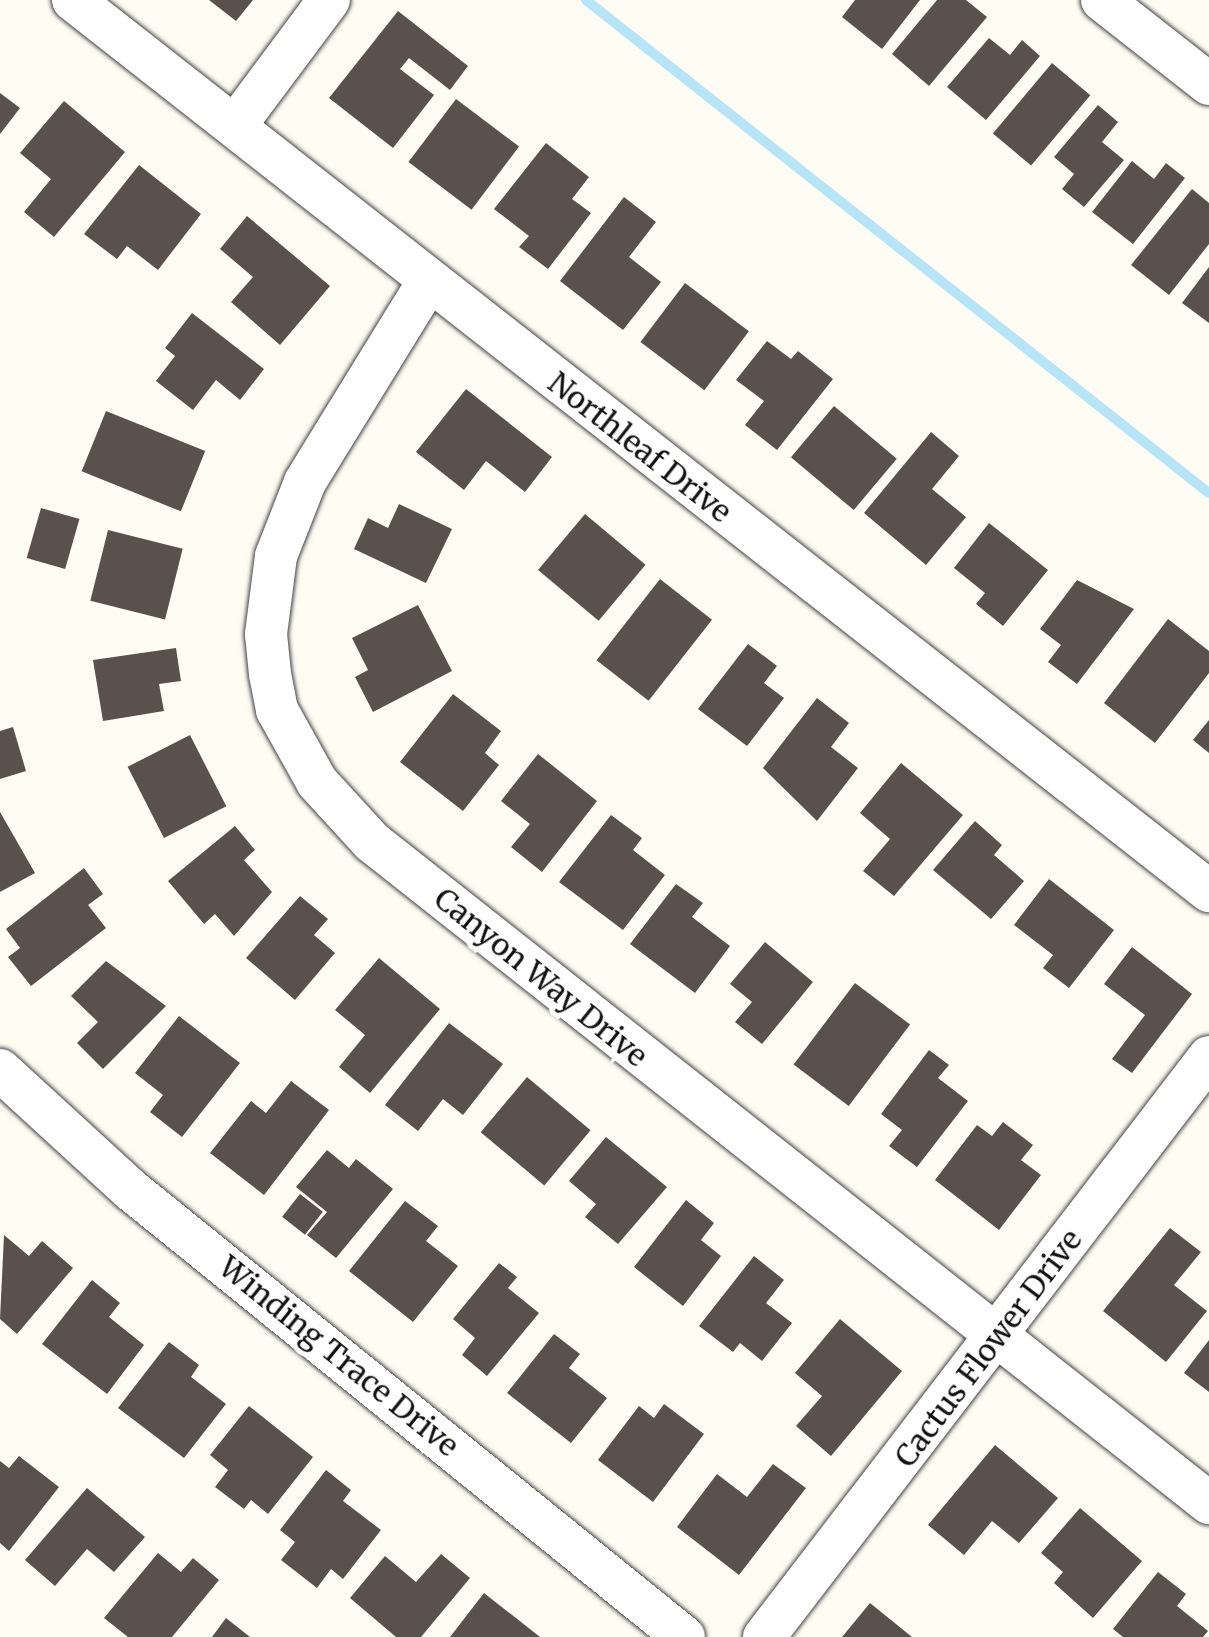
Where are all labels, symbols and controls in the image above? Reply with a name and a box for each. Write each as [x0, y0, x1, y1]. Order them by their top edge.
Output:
street label: Northleaf Drive [541, 364, 739, 530]
street label: Canyon Way Drive [427, 880, 655, 1074]
street label: Cactus Flower Drive [887, 1222, 1089, 1474]
street label: Winding Trace Drive [212, 1248, 466, 1464]

